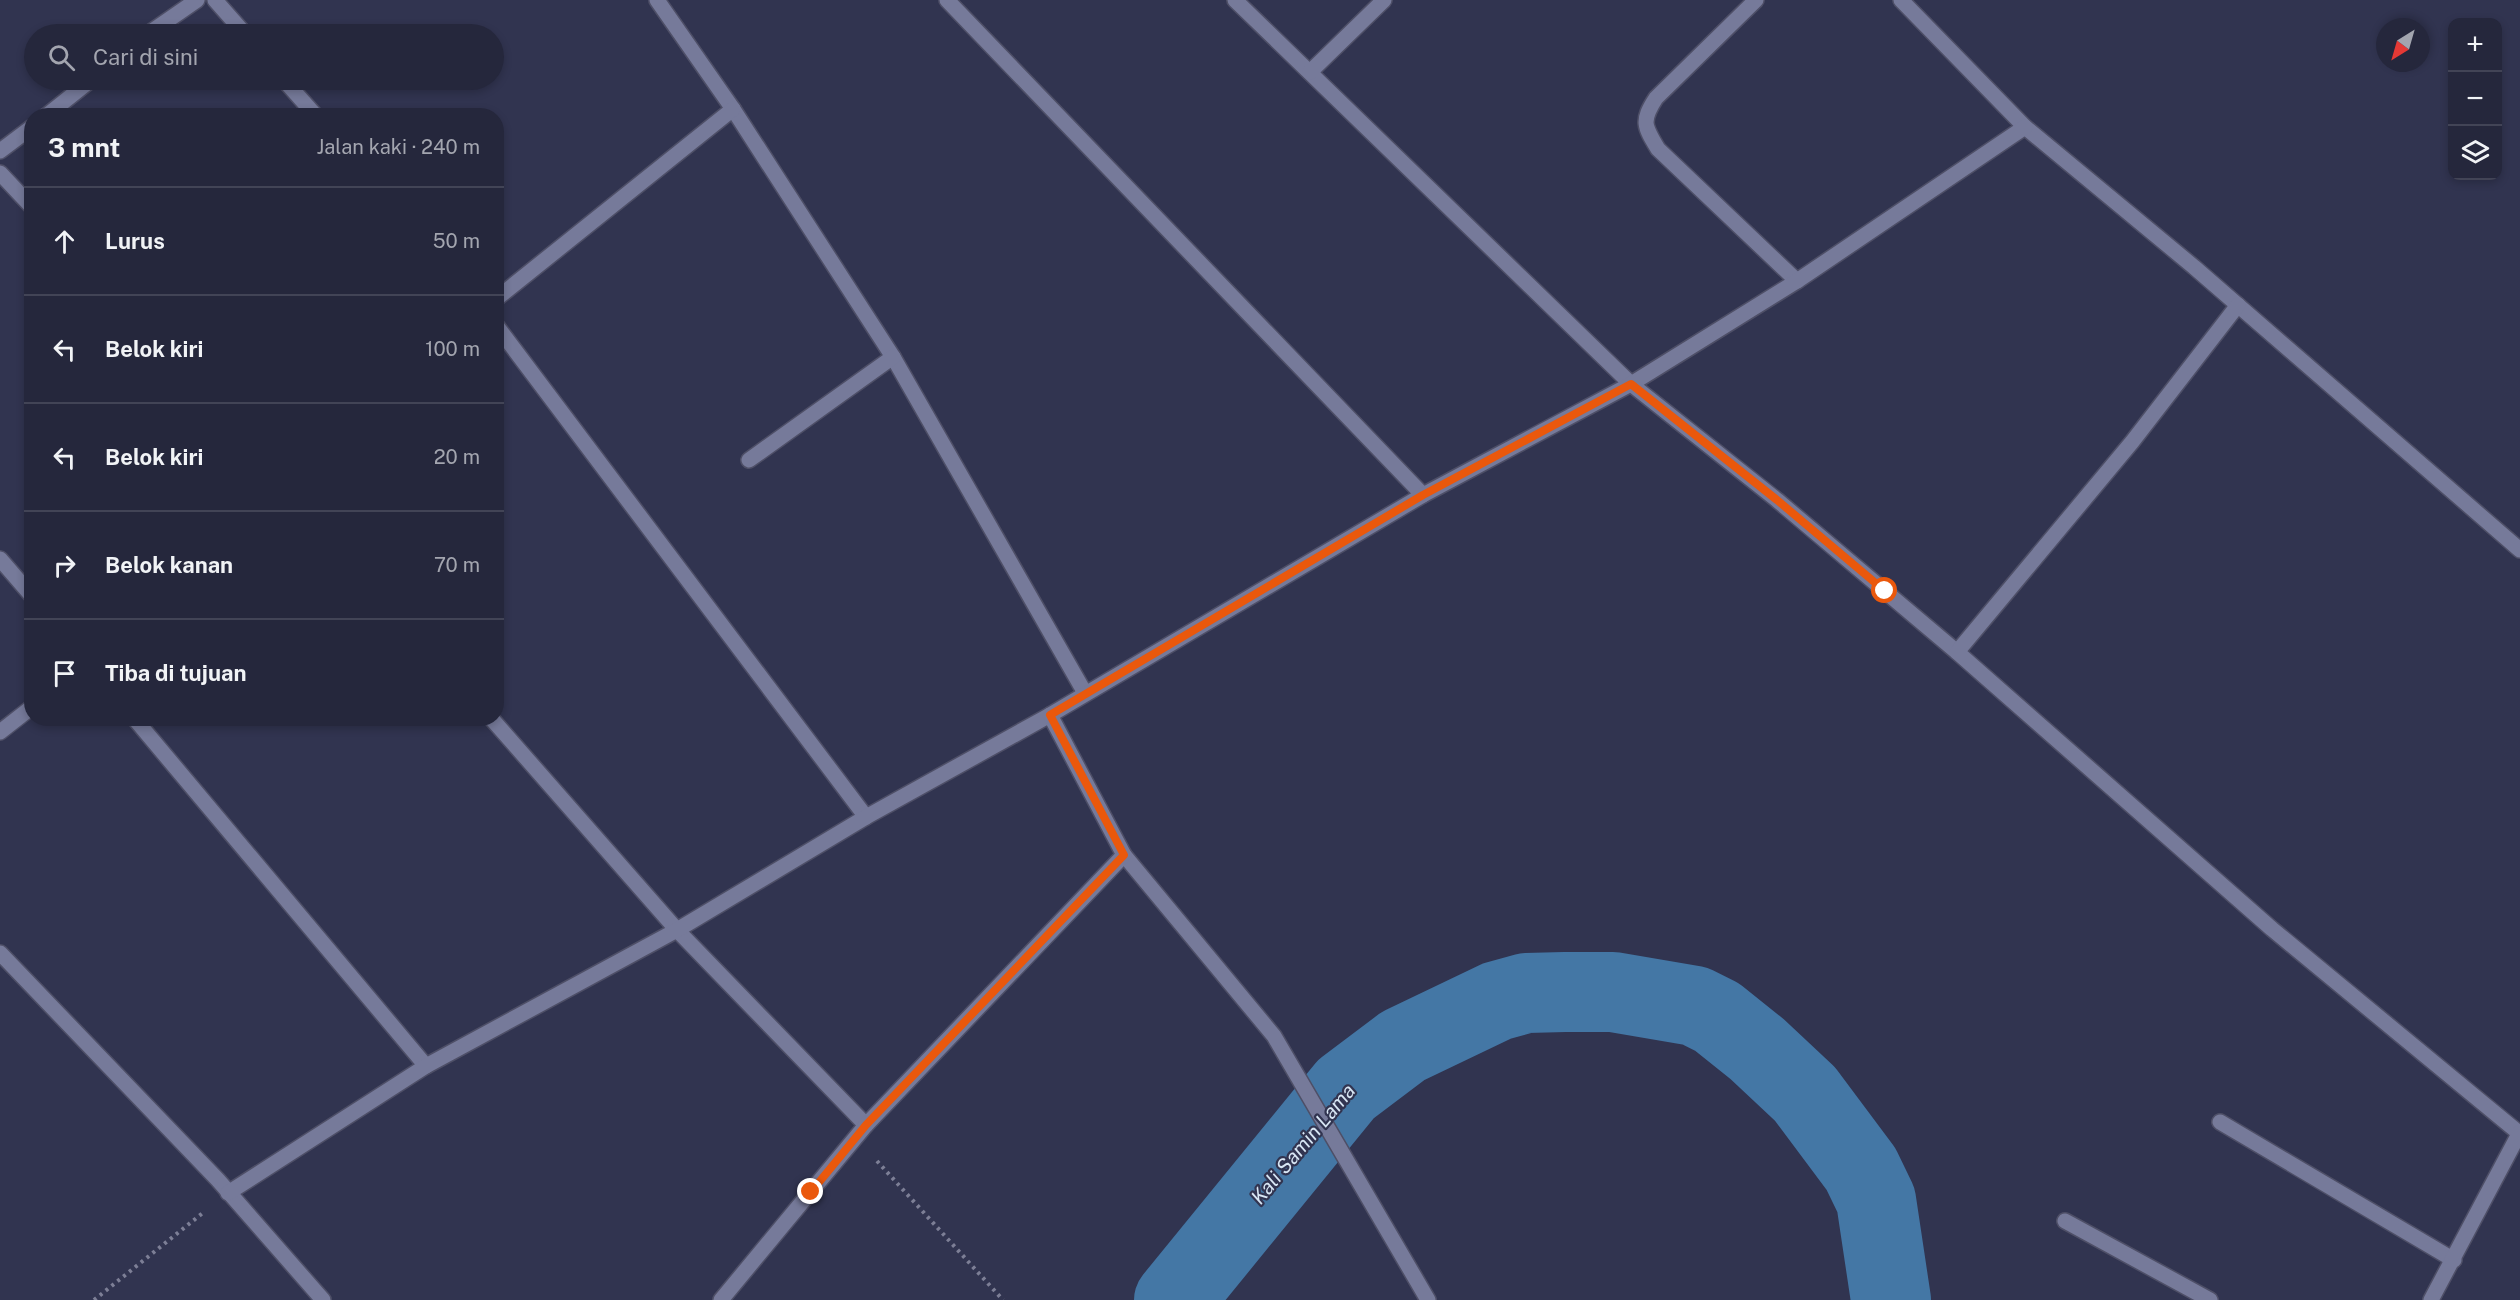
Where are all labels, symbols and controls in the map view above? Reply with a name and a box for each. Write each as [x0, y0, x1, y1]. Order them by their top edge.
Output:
north arrow [2376, 18, 2430, 72]
map controls [2448, 18, 2502, 180]
button: + [2448, 18, 2502, 72]
search box [24, 24, 504, 90]
icon: search [45, 41, 78, 74]
text: Cari di sini [93, 44, 198, 70]
button: − [2448, 72, 2502, 126]
button: layers [2448, 126, 2502, 180]
text: 3 mnt [48, 132, 120, 163]
text: Jalan kaki · 240 m [316, 135, 480, 159]
icon: ahead [48, 225, 81, 258]
text: Lurus [105, 228, 165, 254]
text: 50 m [433, 229, 480, 253]
icon: left [48, 333, 81, 366]
text: Belok kiri [105, 336, 203, 362]
text: 100 m [425, 337, 480, 361]
icon: left [48, 441, 81, 474]
text: Belok kiri [105, 444, 203, 470]
text: 20 m [434, 445, 480, 469]
icon: right [48, 549, 81, 582]
text: Belok kanan [105, 552, 233, 578]
text: 70 m [434, 553, 480, 577]
route start [1871, 577, 1897, 603]
icon: arrive [48, 657, 81, 690]
text: Tiba di tujuan [105, 660, 246, 686]
water label: Kali Samin Lama [1246, 1079, 1360, 1209]
route end [797, 1178, 823, 1204]

